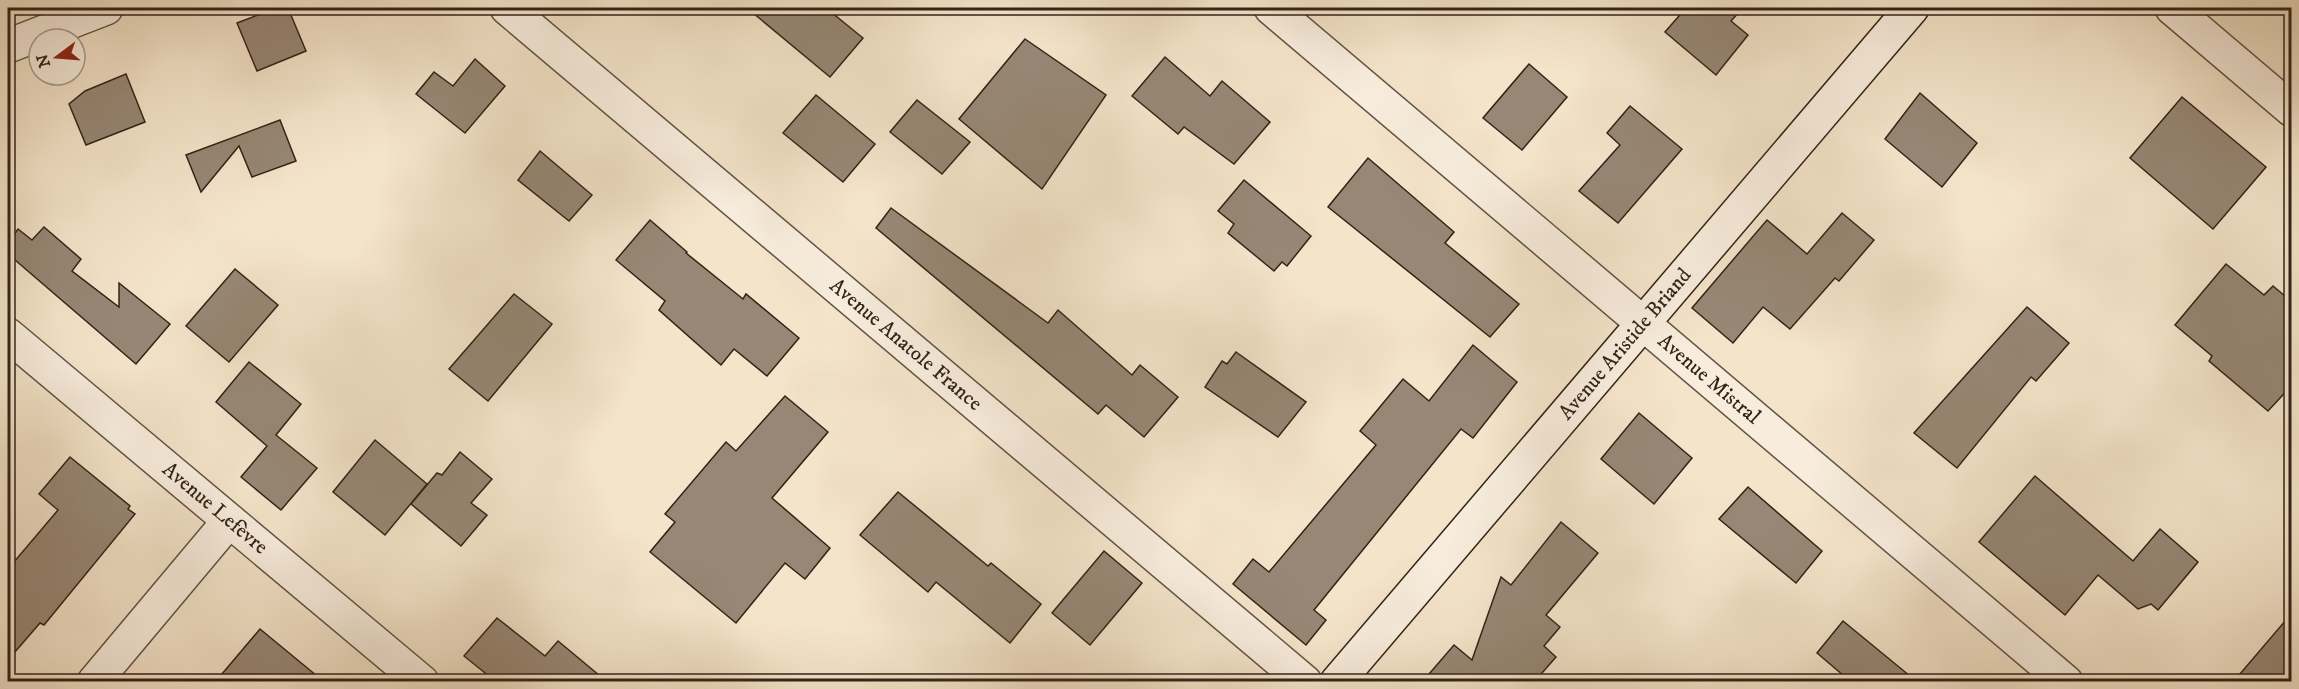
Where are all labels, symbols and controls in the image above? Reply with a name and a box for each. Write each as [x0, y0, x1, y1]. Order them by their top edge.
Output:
north arrow [27, 27, 87, 87]
text: N [32, 52, 55, 70]
street label: Avenue Aristide Briand [1553, 263, 1697, 425]
street label: Avenue Anatole France [824, 273, 988, 417]
street label: Avenue Mistral [1652, 328, 1766, 430]
street label: Avenue Lefèvre [157, 457, 273, 560]

